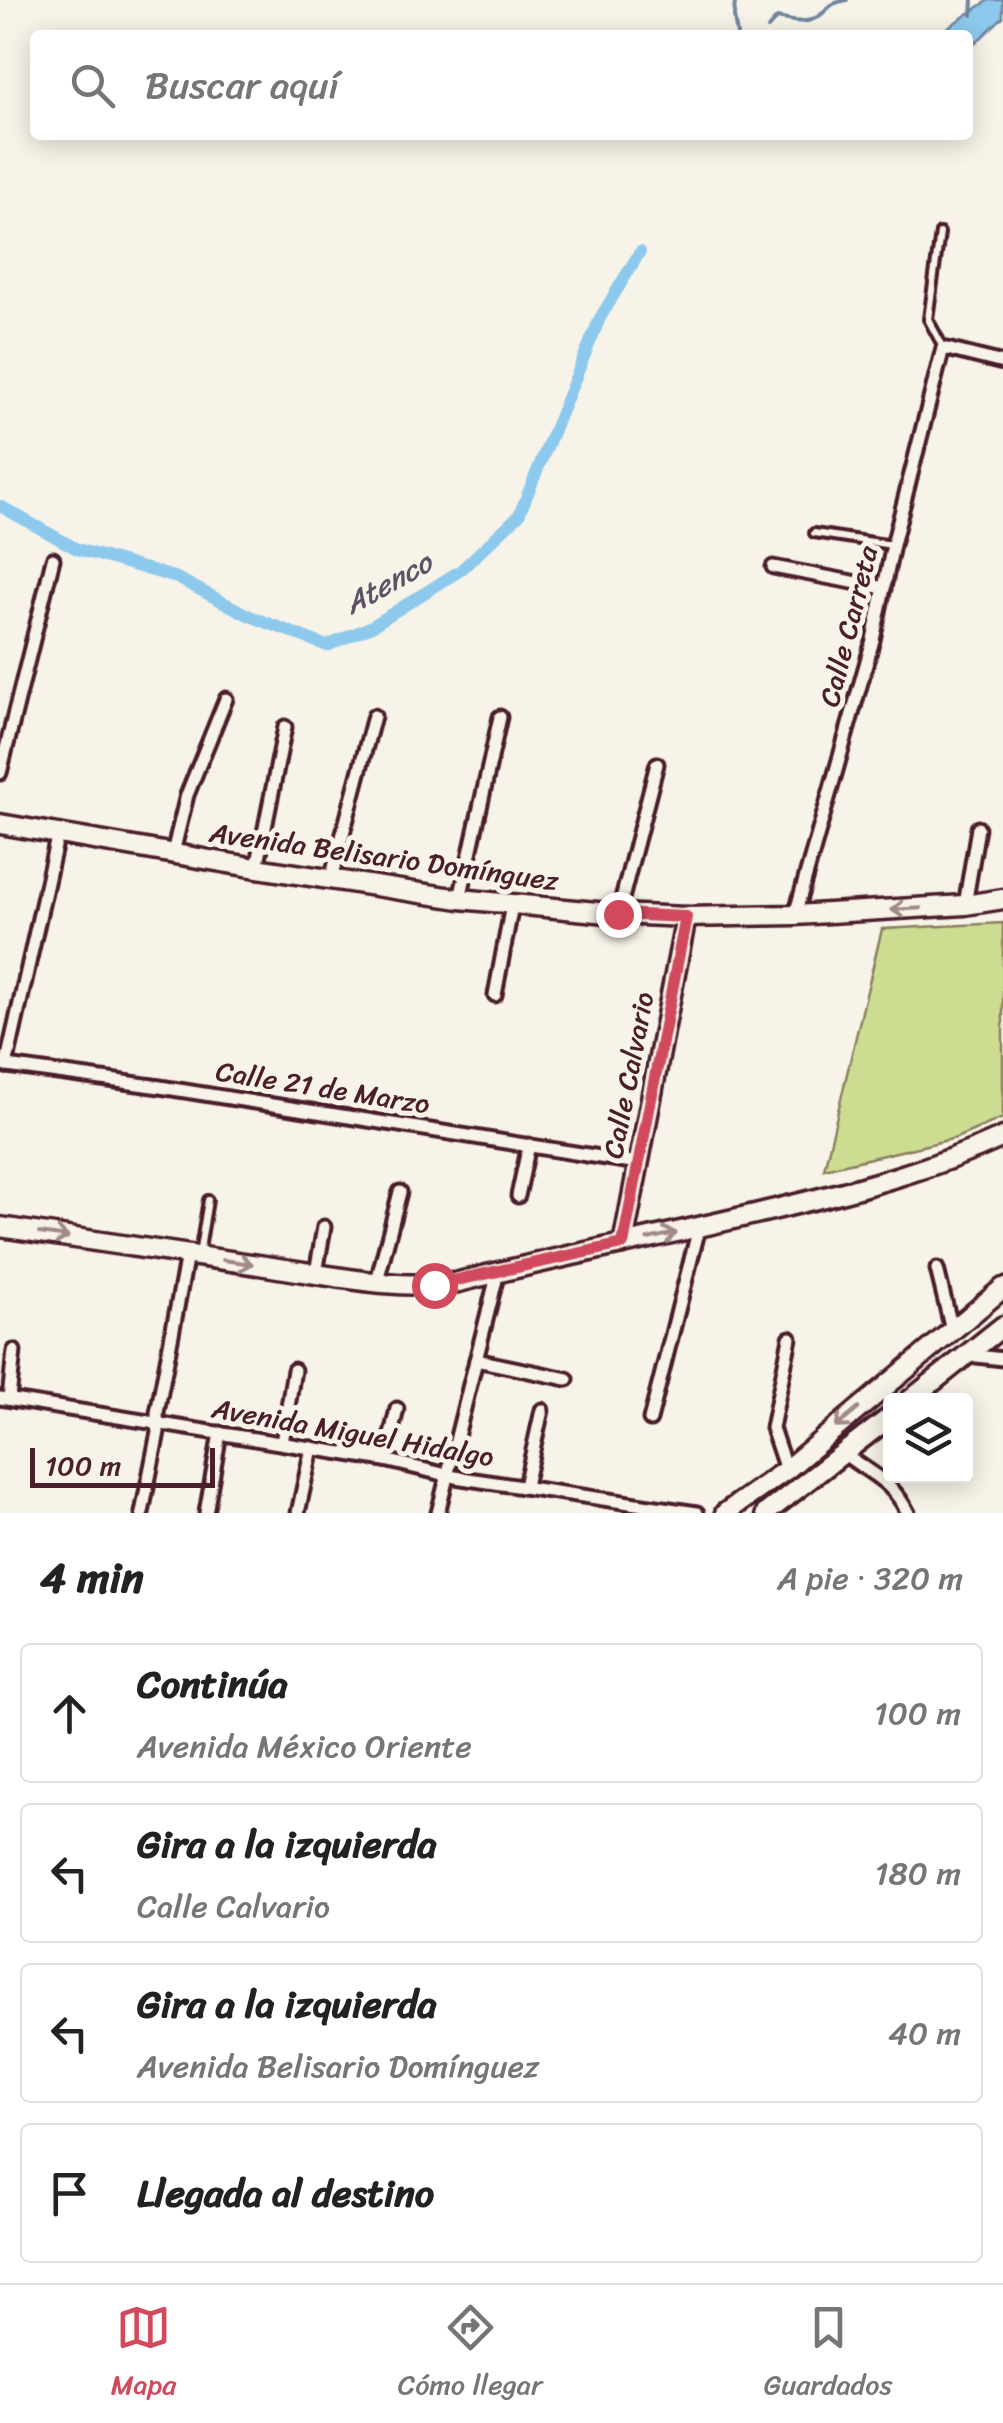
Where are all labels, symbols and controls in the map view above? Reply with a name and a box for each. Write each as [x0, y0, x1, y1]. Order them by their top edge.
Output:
search box [30, 30, 973, 140]
text: Buscar aquí [145, 52, 339, 119]
icon: search [65, 58, 120, 113]
water label: Atenco [333, 536, 444, 630]
street label: Calle Carreta [805, 540, 892, 712]
street label: Avenida Belisario Domínguez [205, 808, 562, 905]
route end [596, 892, 642, 938]
one-way arrow [890, 900, 923, 919]
street label: Calle Calvario [588, 987, 669, 1163]
street label: Calle 21 de Marzo [212, 1046, 433, 1129]
one-way arrow [645, 1225, 677, 1244]
one-way arrow [37, 1227, 69, 1245]
one-way arrow [222, 1254, 254, 1272]
route start [412, 1263, 458, 1309]
street label: Avenida Miguel Hidalgo [207, 1383, 498, 1481]
map controls [883, 1393, 973, 1483]
button: layers [883, 1393, 973, 1483]
one-way arrow [835, 1407, 861, 1429]
text: 100 m [45, 1441, 121, 1490]
scale bar [30, 1443, 215, 1488]
text: 4 min [40, 1541, 144, 1615]
text: A pie · 320 m [777, 1550, 963, 1607]
text: Continúa [137, 1651, 288, 1718]
text: 100 m [874, 1685, 961, 1742]
icon: ahead [42, 1686, 97, 1741]
text: Avenida México Oriente [137, 1718, 472, 1775]
text: Gira a la izquierda [137, 1811, 437, 1878]
text: 180 m [875, 1845, 961, 1902]
icon: left [42, 1846, 97, 1901]
text: Calle Calvario [137, 1878, 330, 1935]
text: Gira a la izquierda [137, 1971, 437, 2038]
text: 40 m [888, 2005, 961, 2062]
icon: left [42, 2006, 97, 2061]
text: Avenida Belisario Domínguez [137, 2038, 539, 2095]
text: Llegada al destino [137, 2160, 434, 2227]
icon: arrive [42, 2166, 97, 2221]
tab: Mapa [111, 2300, 176, 2409]
tab: Cómo llegar [398, 2300, 542, 2409]
tab: Guardados [764, 2300, 892, 2409]

